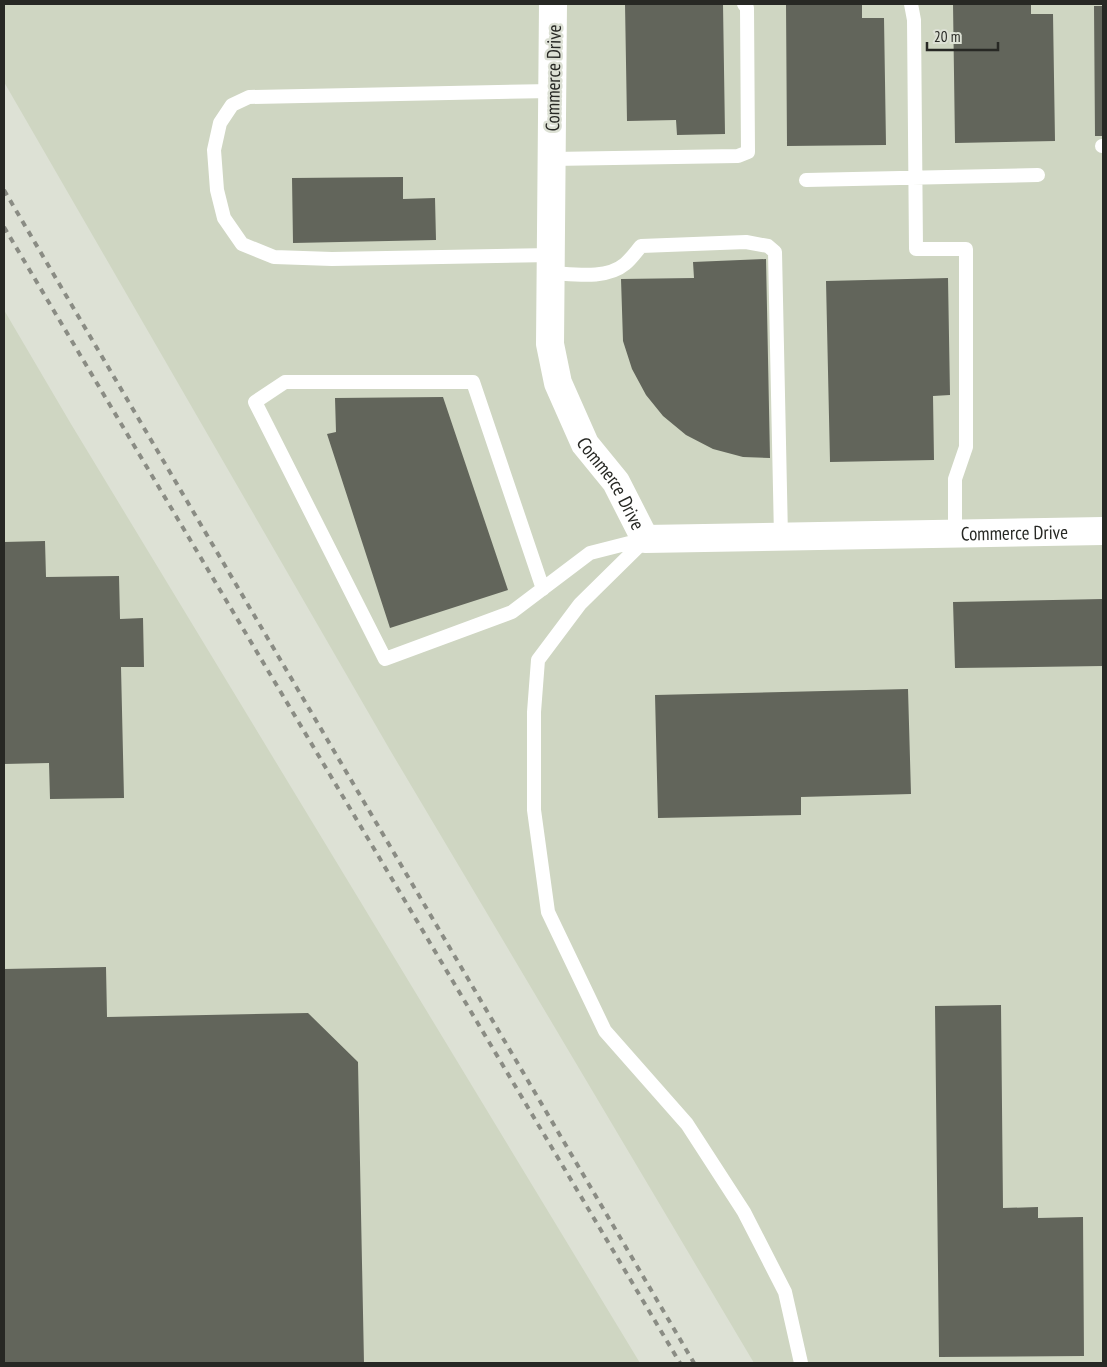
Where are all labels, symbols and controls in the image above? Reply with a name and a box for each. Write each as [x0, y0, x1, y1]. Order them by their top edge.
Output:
scale bar [927, 20, 998, 52]
street label: Commerce Drive [540, 24, 566, 132]
text: 20 m [934, 27, 960, 46]
street label: Commerce Drive [572, 434, 650, 534]
street label: Commerce Drive [961, 520, 1068, 545]

